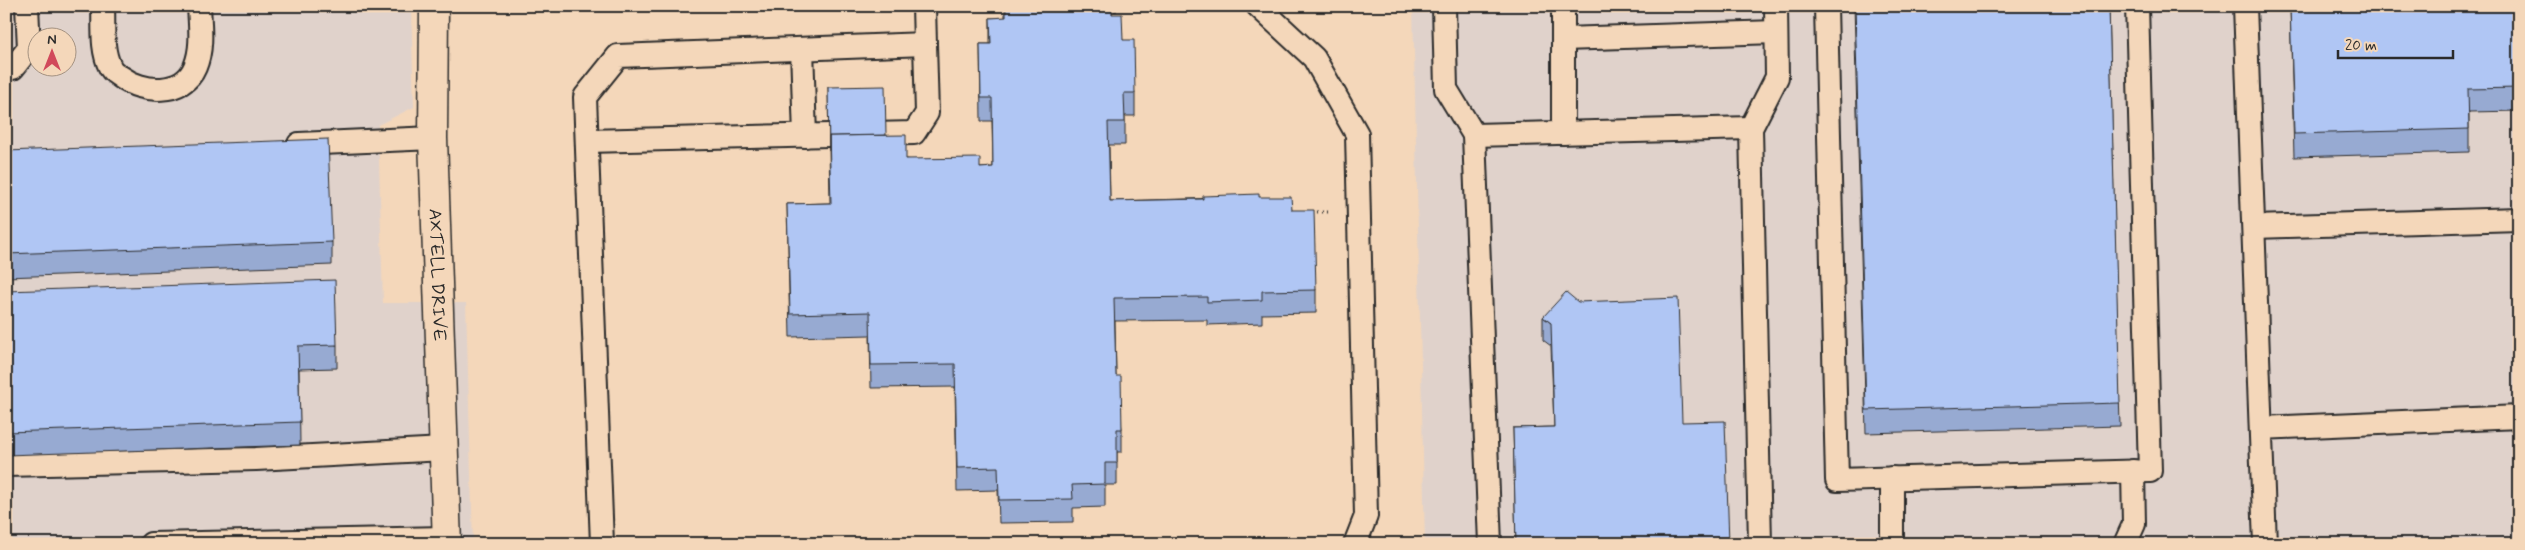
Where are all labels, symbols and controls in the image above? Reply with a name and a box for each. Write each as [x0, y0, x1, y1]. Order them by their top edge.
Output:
north arrow [28, 28, 78, 78]
scale bar [2338, 28, 2452, 60]
text: N [47, 31, 57, 49]
text: 20 m [2345, 36, 2377, 56]
street label: AXTELL DRIVE [422, 208, 451, 342]

